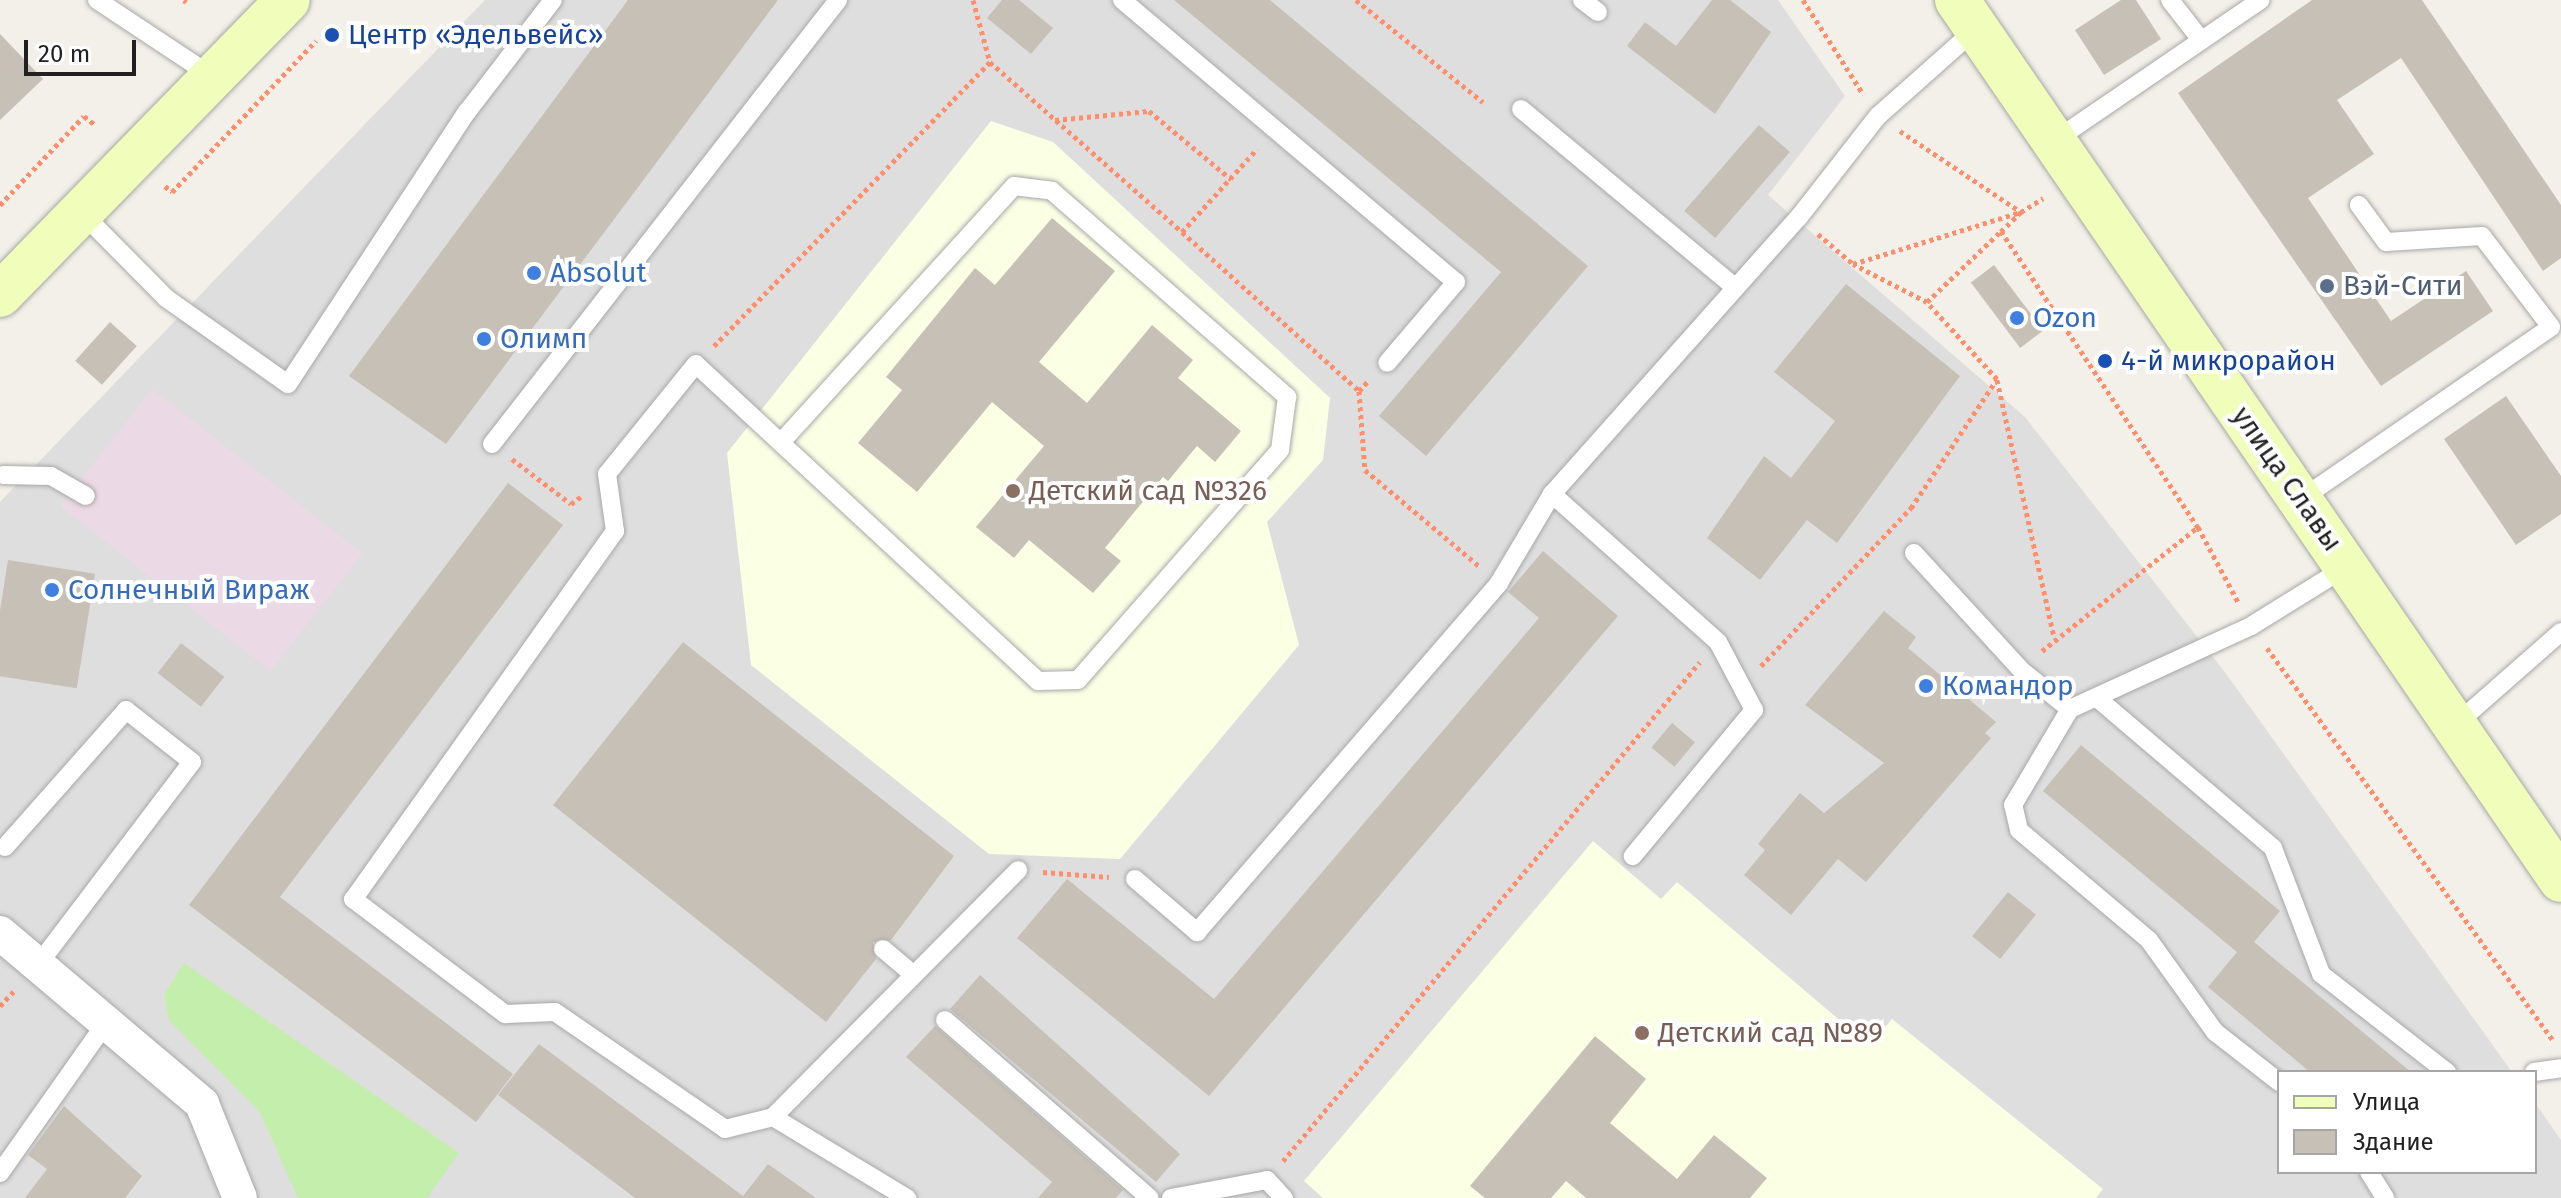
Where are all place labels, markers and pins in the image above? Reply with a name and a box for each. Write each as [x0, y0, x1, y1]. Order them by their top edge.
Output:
place label: Центр «Эдельвейс» [348, 18, 604, 52]
marker: Центр «Эдельвейс» [323, 26, 341, 44]
place label: Absolut [550, 256, 647, 290]
marker: Absolut [525, 264, 543, 282]
place label: Вэй-Сити [2343, 269, 2463, 303]
marker: Вэй-Сити [2318, 277, 2336, 295]
place label: Ozon [2033, 301, 2097, 335]
marker: Ozon [2008, 309, 2026, 327]
place label: Олимп [500, 322, 587, 356]
marker: Олимп [475, 330, 493, 348]
place label: 4-й микрорайон [2121, 344, 2336, 378]
marker: 4-й микрорайон [2096, 352, 2114, 370]
place label: Детский сад №326 [1029, 474, 1267, 508]
marker: Детский сад №326 [1004, 482, 1022, 500]
place label: Солнечный Вираж [68, 573, 310, 607]
marker: Солнечный Вираж [43, 581, 61, 599]
place label: Командор [1942, 669, 2074, 703]
marker: Командор [1917, 677, 1935, 695]
place label: Детский сад №89 [1658, 1016, 1883, 1050]
marker: Детский сад №89 [1633, 1024, 1651, 1042]

